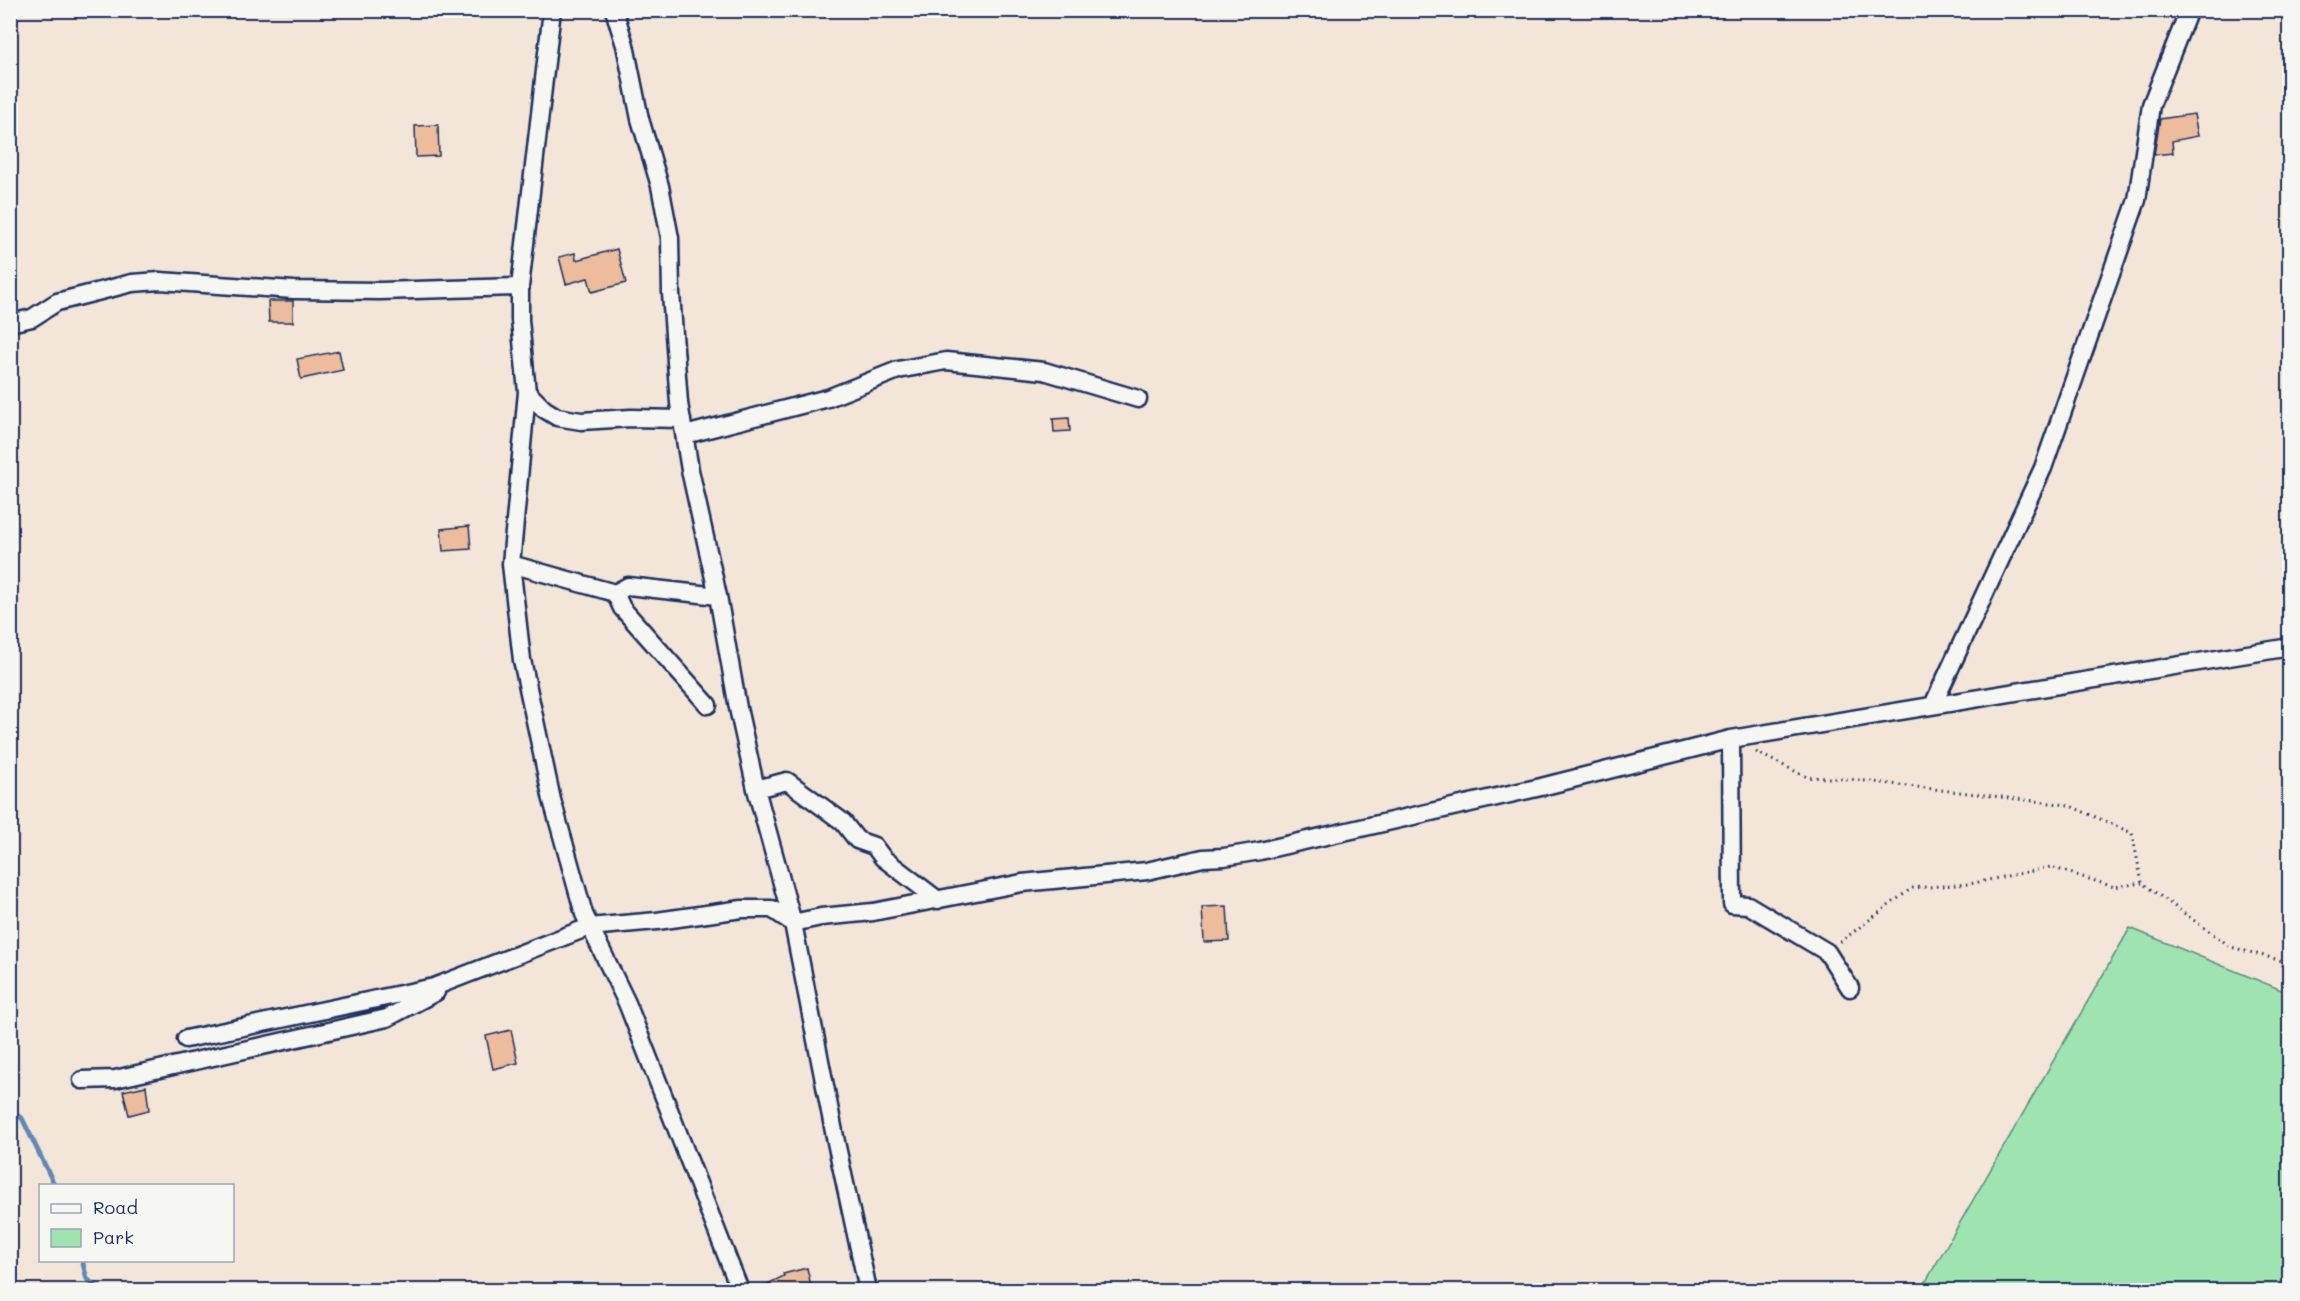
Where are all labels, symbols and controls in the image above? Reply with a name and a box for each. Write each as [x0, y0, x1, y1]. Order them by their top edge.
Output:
legend [39, 1184, 234, 1262]
text: Road [93, 1195, 138, 1219]
text: Park [93, 1225, 134, 1249]

